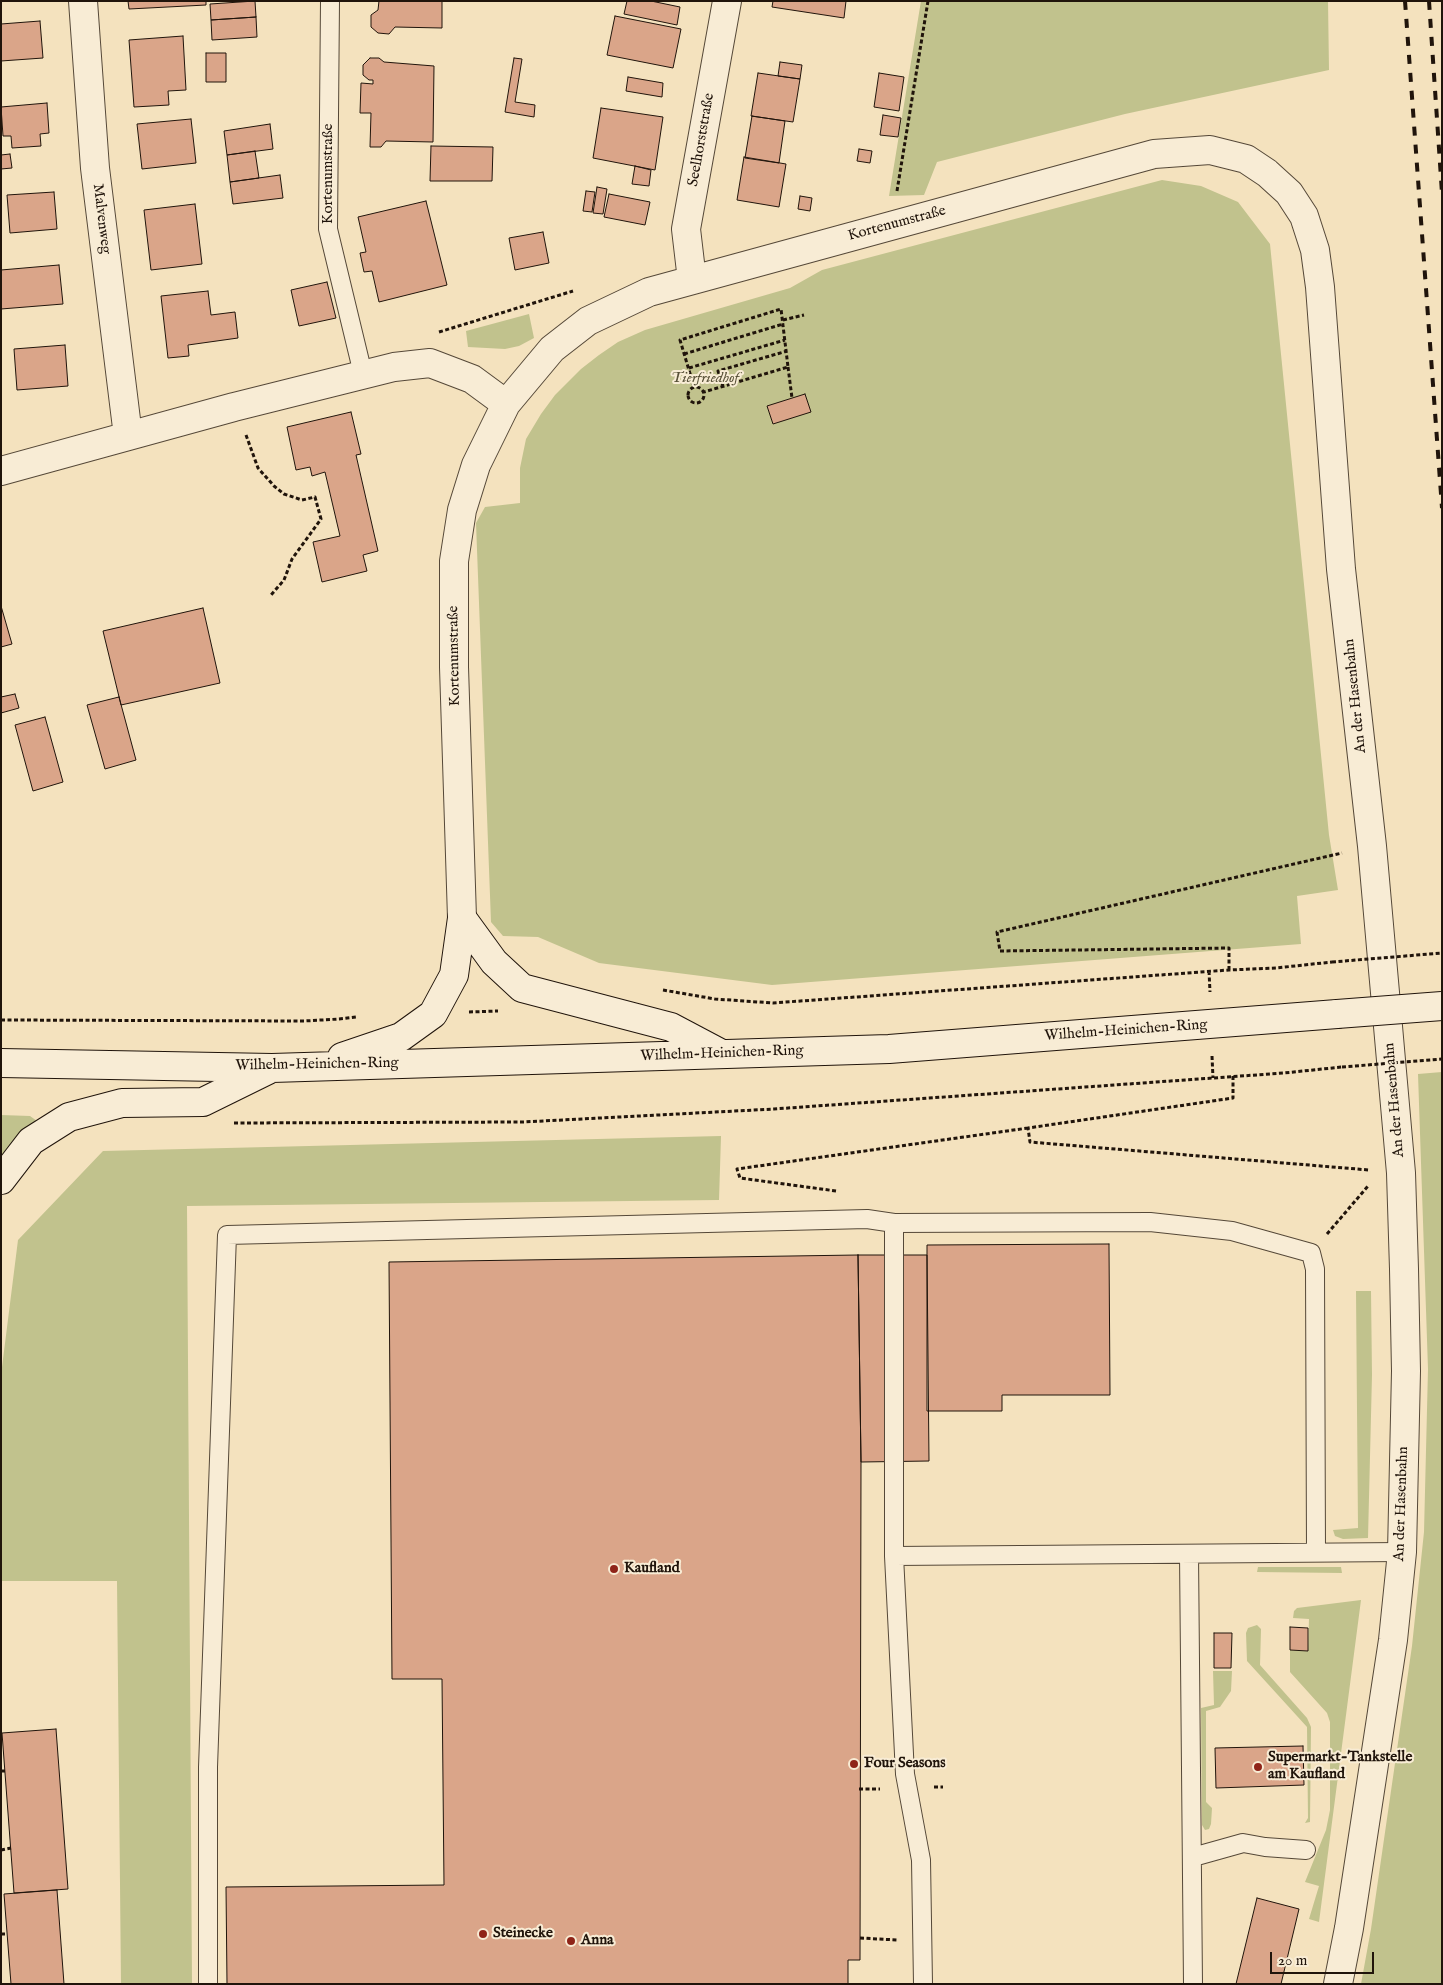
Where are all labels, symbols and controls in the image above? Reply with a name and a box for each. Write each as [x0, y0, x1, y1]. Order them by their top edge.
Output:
street label: Seelhorststraße [685, 92, 719, 188]
street label: Kortenumstraße [320, 124, 338, 224]
street label: Malvenweg [88, 183, 114, 255]
street label: Kortenumstraße [846, 202, 948, 246]
park label: Tierfriedhof [671, 370, 739, 388]
street label: Kortenumstraße [445, 606, 465, 706]
street label: An der Hasenbahn [1341, 638, 1371, 754]
street label: Wilhelm-Heinichen-Ring [1044, 1016, 1208, 1046]
street label: Wilhelm-Heinichen-Ring [640, 1042, 804, 1066]
street label: An der Hasenbahn [1381, 1042, 1409, 1158]
street label: Wilhelm-Heinichen-Ring [235, 1055, 399, 1075]
street label: An der Hasenbahn [1391, 1446, 1413, 1562]
place label: Kaufland [624, 1560, 680, 1578]
marker: Kaufland [608, 1563, 620, 1575]
place label: Supermarkt-Tankstelle am Kaufland [1268, 1749, 1412, 1784]
place label: Four Seasons [864, 1755, 946, 1773]
marker: Four Seasons [848, 1758, 860, 1770]
marker: Supermarkt-Tankstelle am Kaufland [1252, 1761, 1264, 1773]
place label: Steinecke [493, 1925, 553, 1943]
marker: Steinecke [477, 1928, 489, 1940]
place label: Anna [581, 1932, 614, 1950]
marker: Anna [565, 1935, 577, 1947]
scale bar [1273, 1942, 1377, 1974]
text: 20 m [1278, 1951, 1307, 1970]

